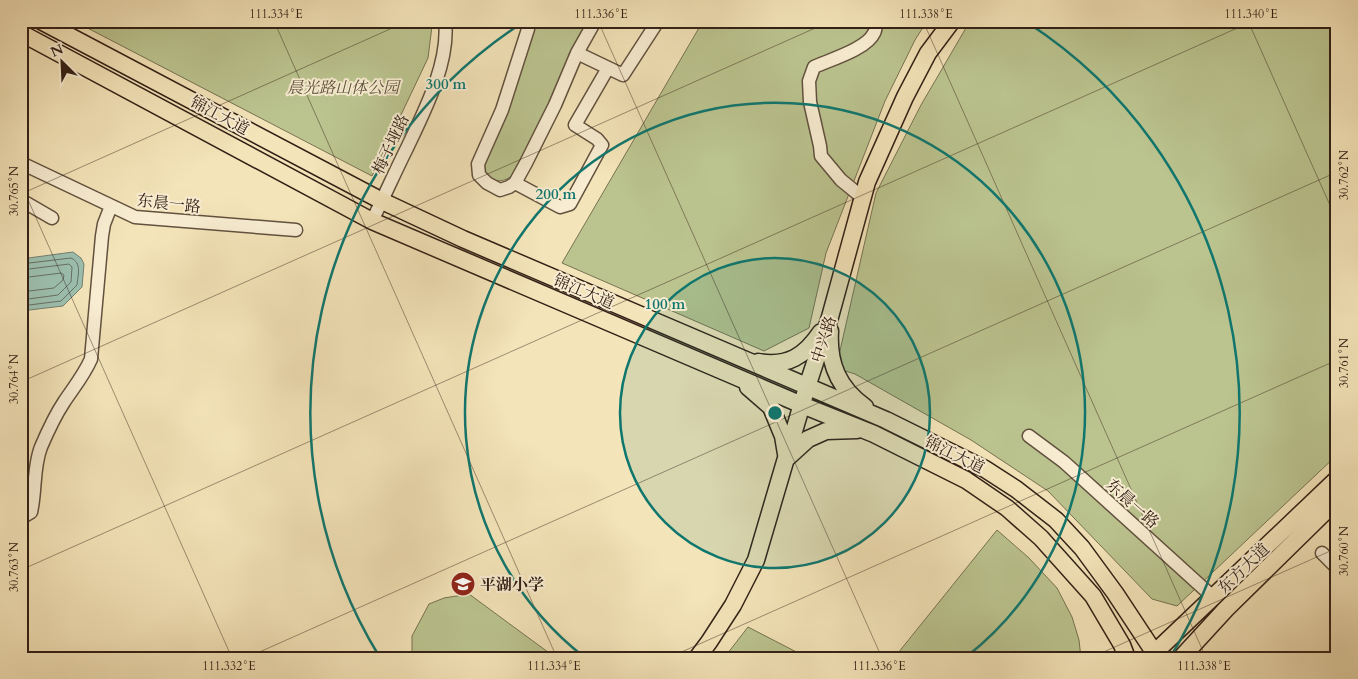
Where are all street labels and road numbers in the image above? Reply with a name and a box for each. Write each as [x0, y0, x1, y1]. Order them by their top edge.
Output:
street label: 锦江大道 [186, 91, 253, 141]
street label: 梅子垭路 [367, 111, 414, 178]
street label: 东晨一路 [136, 190, 202, 218]
street label: 锦江大道 [550, 269, 617, 315]
street label: 中兴路 [806, 313, 842, 366]
street label: 锦江大道 [921, 431, 988, 479]
street label: 东晨一路 [1101, 474, 1163, 533]
street label: 东方大道 [1213, 539, 1274, 599]

